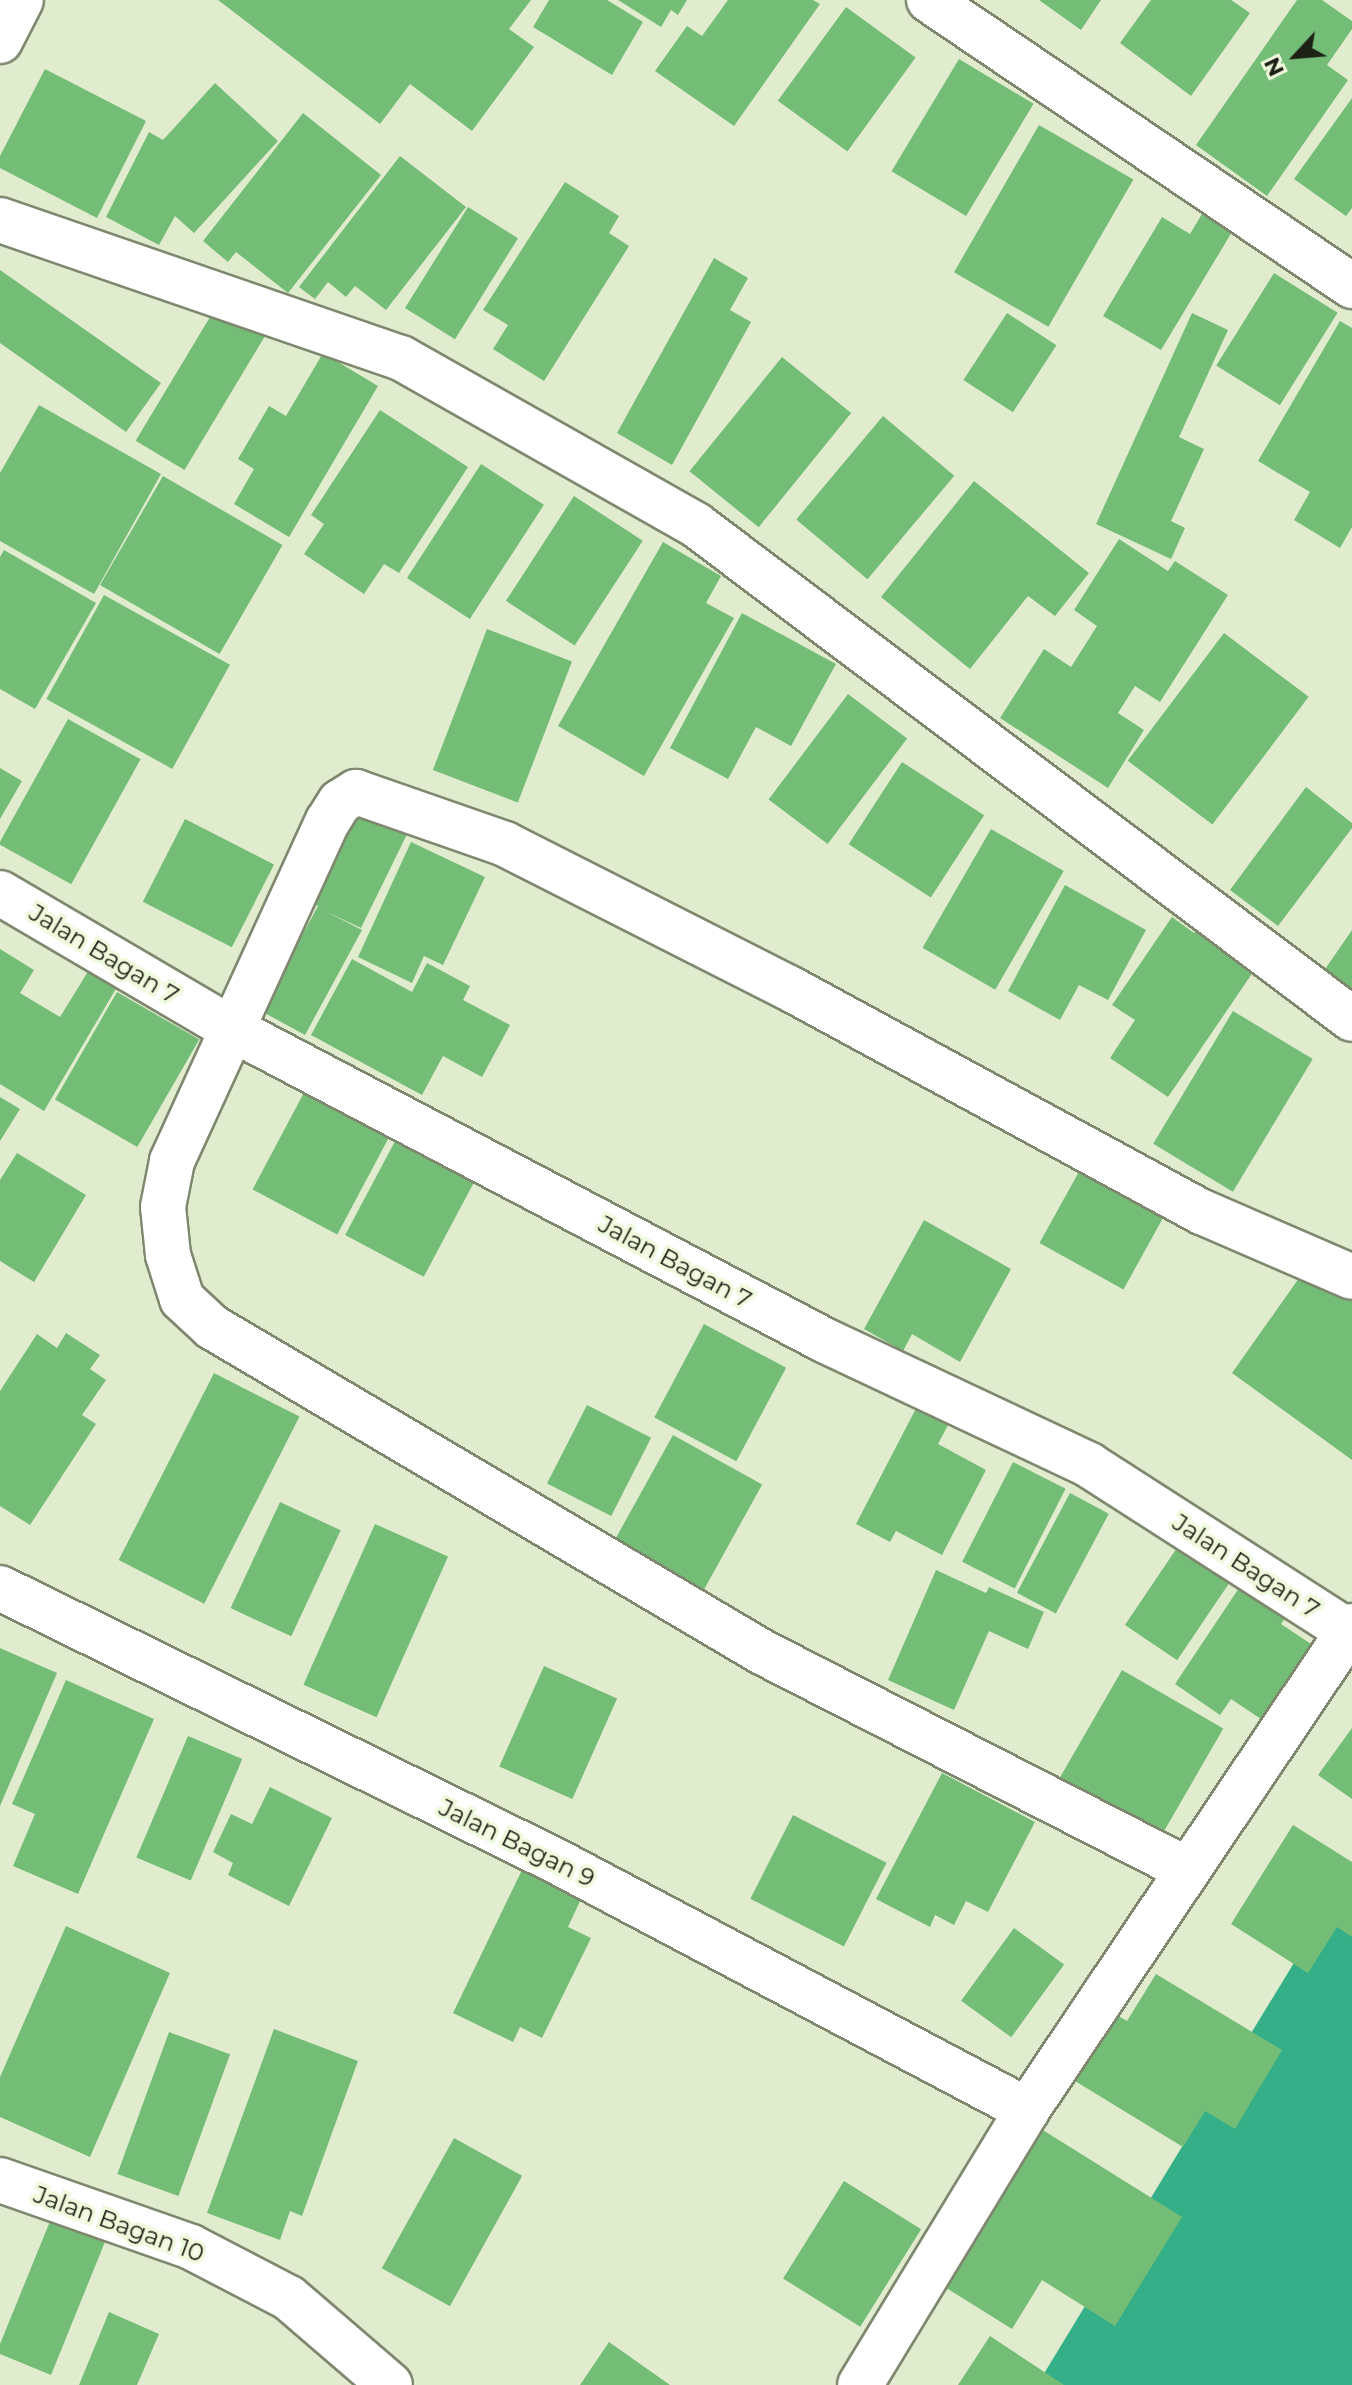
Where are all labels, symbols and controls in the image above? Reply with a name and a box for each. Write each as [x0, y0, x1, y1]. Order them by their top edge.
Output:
north arrow [1256, 16, 1336, 96]
text: N [1258, 53, 1290, 81]
street label: Jalan Bagan 7 [24, 898, 184, 1010]
street label: Jalan Bagan 7 [594, 1210, 756, 1314]
street label: Jalan Bagan 7 [1167, 1508, 1325, 1624]
street label: Jalan Bagan 9 [435, 1793, 599, 1893]
street label: Jalan Bagan 10 [30, 2180, 208, 2268]

